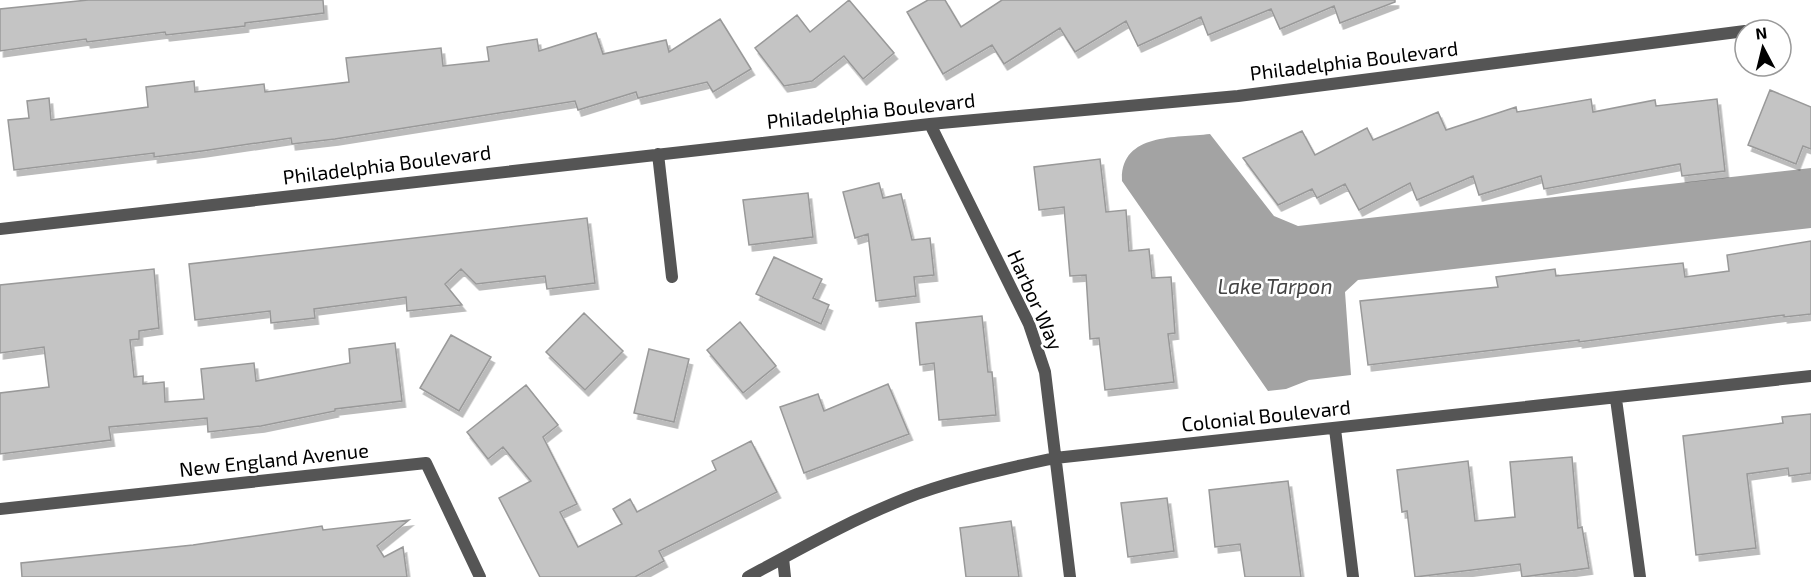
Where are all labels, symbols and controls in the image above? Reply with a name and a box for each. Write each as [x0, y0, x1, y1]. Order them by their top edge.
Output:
north arrow [1733, 18, 1793, 78]
text: N [1754, 22, 1768, 43]
street label: Philadelphia Boulevard [1248, 35, 1459, 85]
street label: Philadelphia Boulevard [765, 87, 976, 133]
street label: Philadelphia Boulevard [281, 139, 492, 189]
street label: Harbor Way [1003, 246, 1069, 354]
water label: Lake Tarpon [1217, 273, 1333, 298]
street label: Colonial Boulevard [1180, 394, 1352, 436]
street label: New England Avenue [178, 437, 370, 481]

